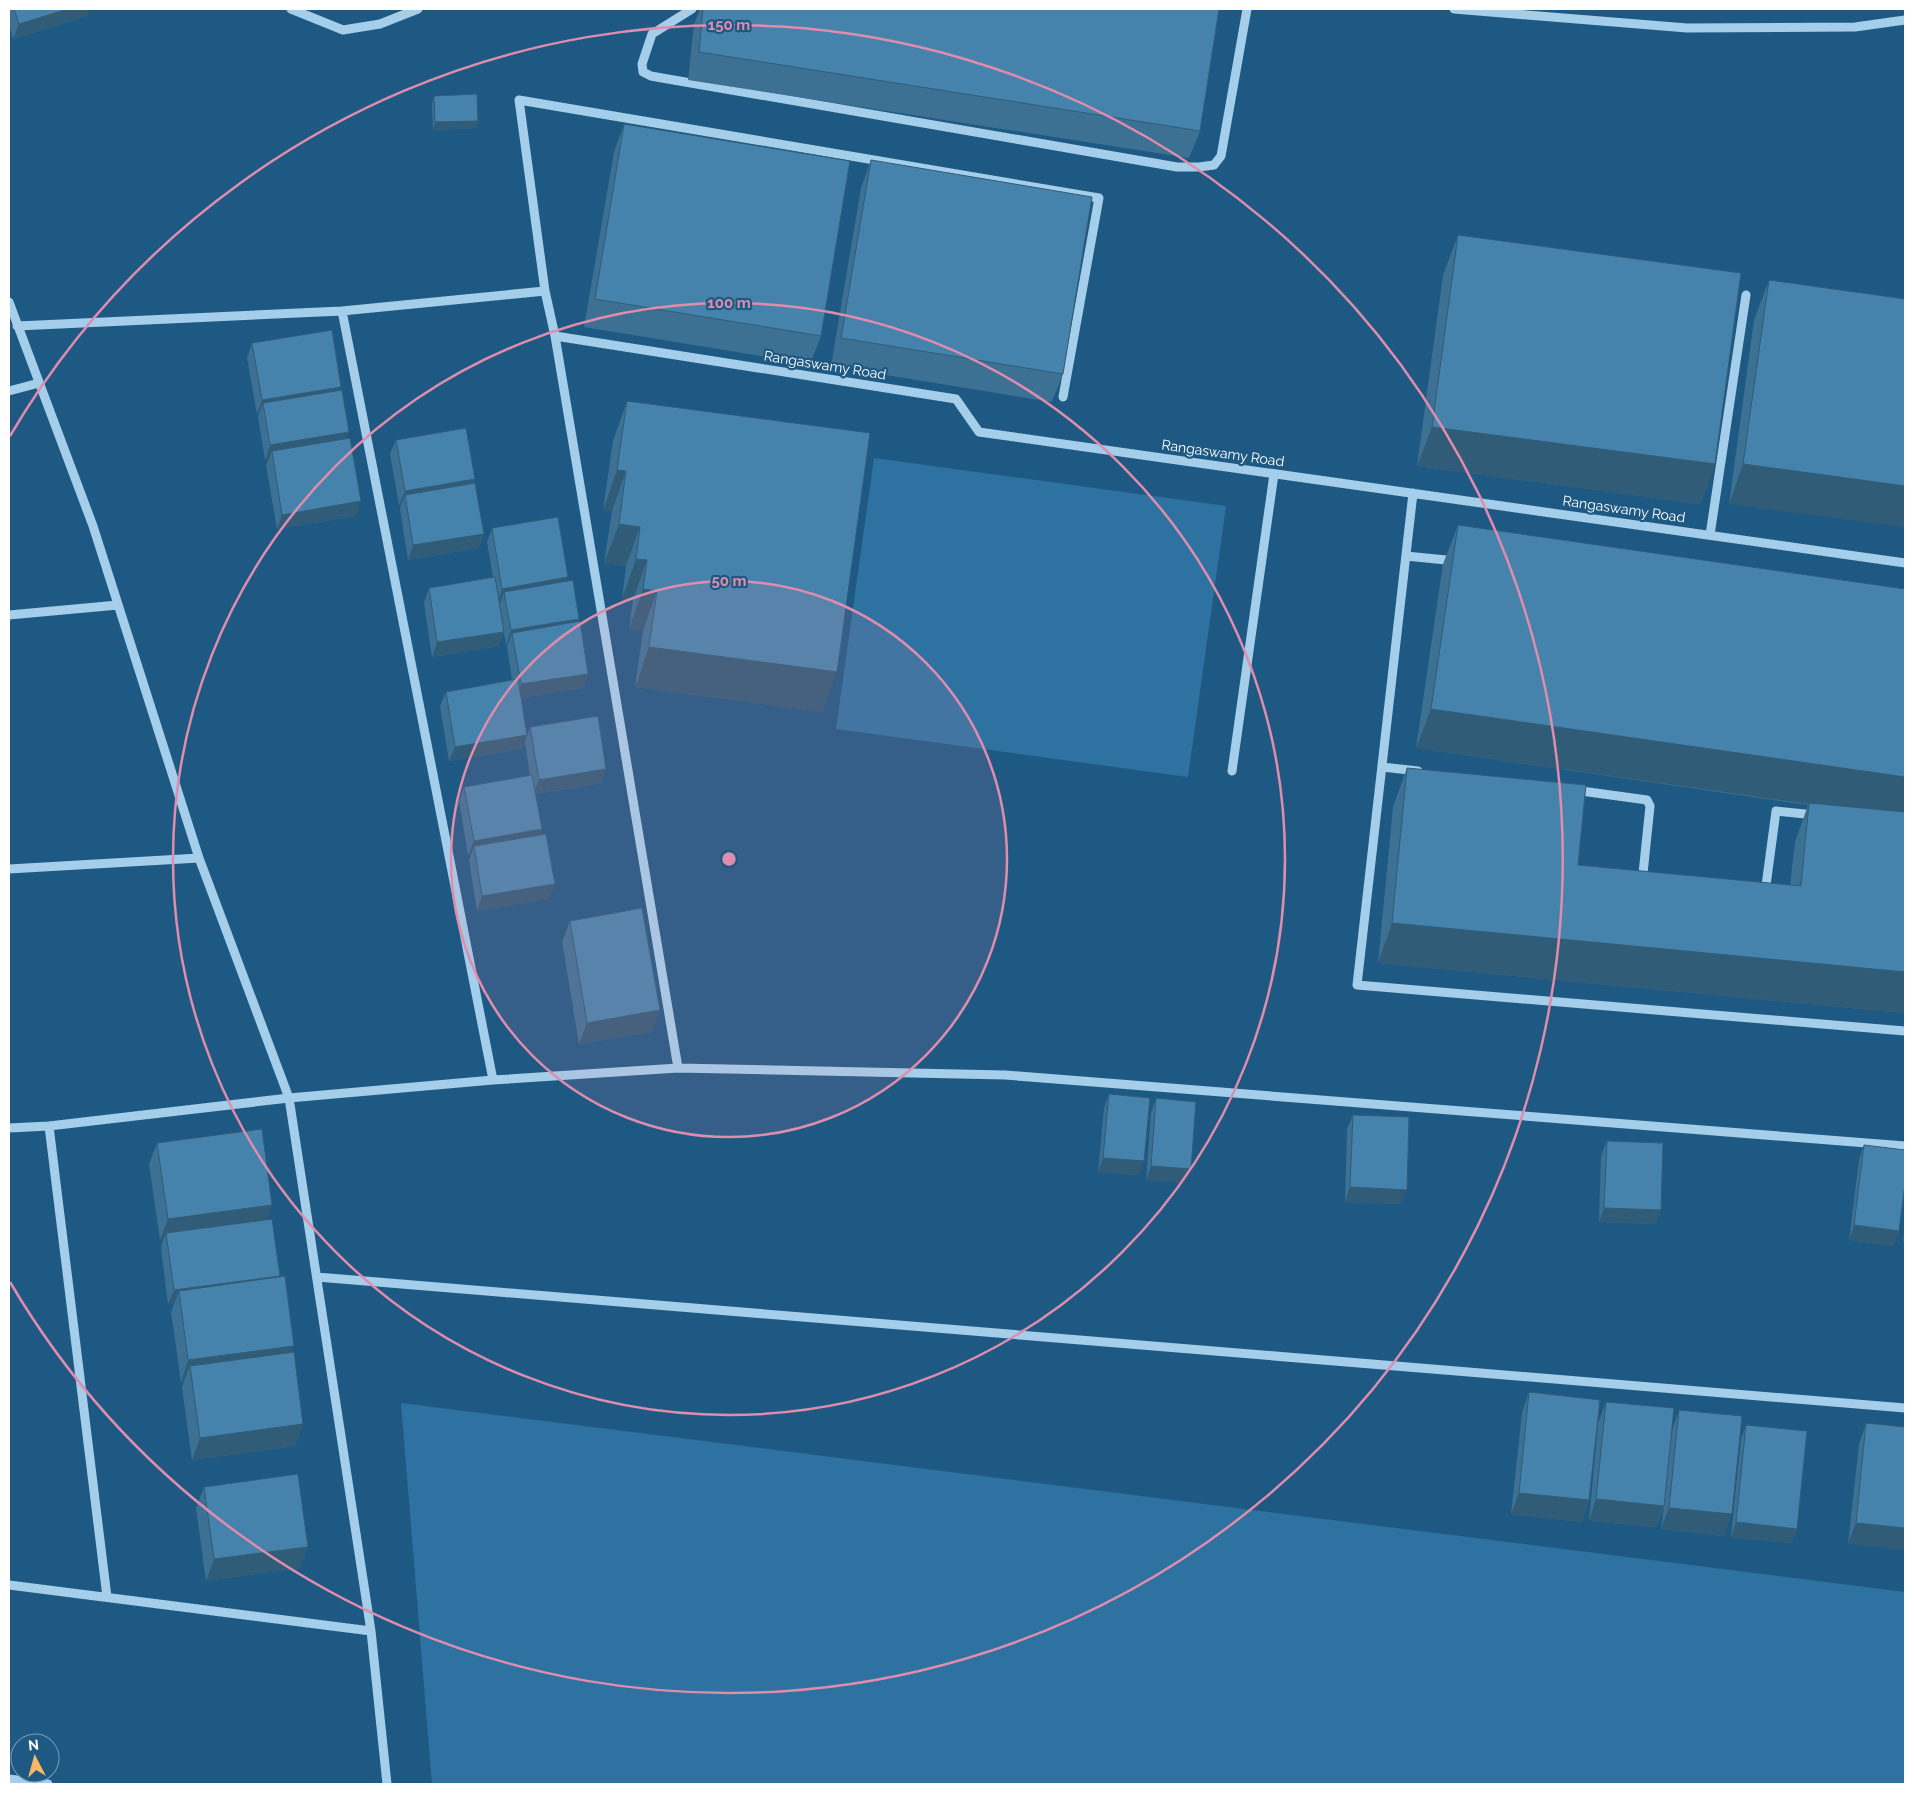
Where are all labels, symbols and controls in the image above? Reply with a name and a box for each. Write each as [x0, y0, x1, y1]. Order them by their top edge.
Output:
text: 150 m [708, 16, 750, 34]
text: 100 m [707, 294, 751, 312]
street label: Rangaswamy Road [763, 347, 887, 383]
street label: Rangaswamy Road [1161, 436, 1285, 470]
street label: Rangaswamy Road [1562, 492, 1686, 526]
text: 50 m [711, 572, 747, 590]
centre of rings [720, 850, 738, 868]
north arrow [10, 1733, 60, 1783]
text: N [27, 1737, 40, 1754]

